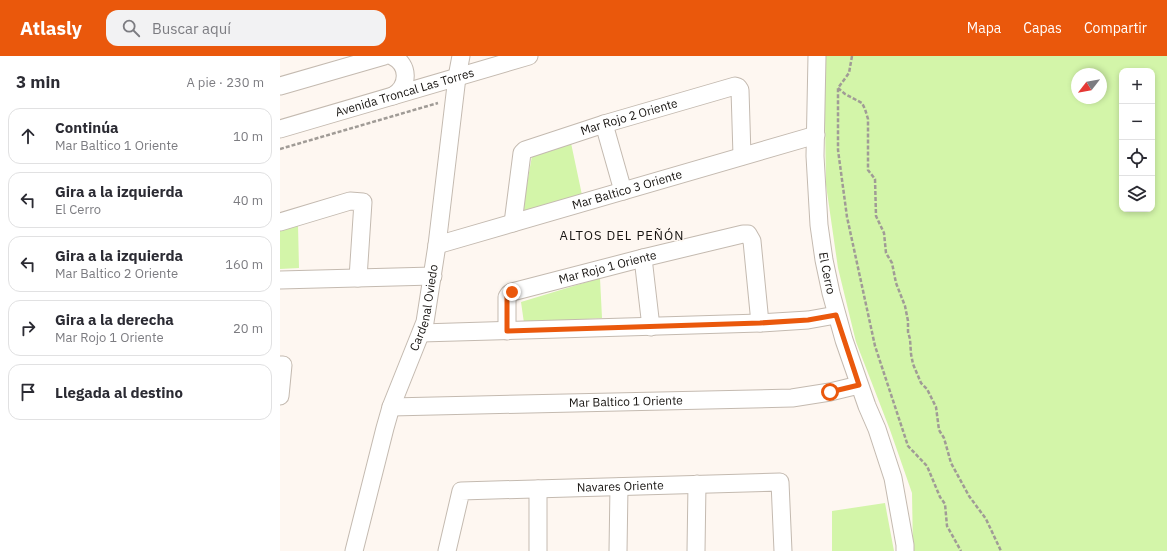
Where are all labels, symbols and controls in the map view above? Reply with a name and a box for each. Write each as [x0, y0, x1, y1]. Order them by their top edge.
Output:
search box [106, 10, 386, 46]
text: Atlasly [20, 16, 82, 40]
icon: search [120, 17, 142, 39]
text: Buscar aquí [152, 19, 231, 38]
text: Mapa [967, 19, 1001, 37]
text: Capas [1023, 19, 1062, 37]
text: Compartir [1084, 19, 1147, 37]
street label: Avenida Troncal Las Torres [333, 64, 476, 119]
north arrow [1071, 68, 1107, 104]
map controls [1119, 68, 1155, 212]
button: + [1119, 68, 1155, 104]
text: 3 min [16, 71, 60, 93]
text: A pie · 230 m [186, 74, 264, 91]
street label: Mar Rojo 2 Oriente [579, 95, 680, 138]
button: − [1119, 104, 1155, 140]
text: Continúa [55, 118, 119, 137]
icon: ahead [17, 125, 39, 147]
text: 10 m [233, 128, 263, 145]
text: Mar Baltico 1 Oriente [55, 137, 178, 154]
button: locate [1119, 140, 1155, 176]
street label: Mar Baltico 3 Oriente [570, 166, 684, 212]
button: layers [1119, 176, 1155, 212]
text: Gira a la izquierda [55, 182, 183, 201]
icon: left [17, 189, 39, 211]
text: 40 m [233, 192, 263, 209]
text: El Cerro [55, 201, 101, 218]
district label: ALTOS DEL PEÑÓN [560, 227, 684, 244]
text: Gira a la izquierda [55, 246, 183, 265]
street label: Mar Rojo 1 Oriente [557, 247, 658, 287]
street label: El Cerro [816, 251, 839, 296]
icon: left [17, 253, 39, 275]
text: 160 m [225, 256, 263, 273]
street label: Cardenal Oviedo [406, 263, 441, 353]
text: Mar Baltico 2 Oriente [55, 265, 178, 282]
route end [503, 283, 521, 301]
text: Gira a la derecha [55, 310, 174, 329]
icon: right [17, 317, 39, 339]
text: 20 m [233, 320, 263, 337]
text: Mar Rojo 1 Oriente [55, 329, 164, 346]
icon: arrive [17, 381, 39, 403]
text: Llegada al destino [55, 383, 183, 402]
route start [821, 383, 839, 401]
street label: Mar Baltico 1 Oriente [569, 392, 683, 410]
street label: Navares Oriente [577, 477, 664, 495]

